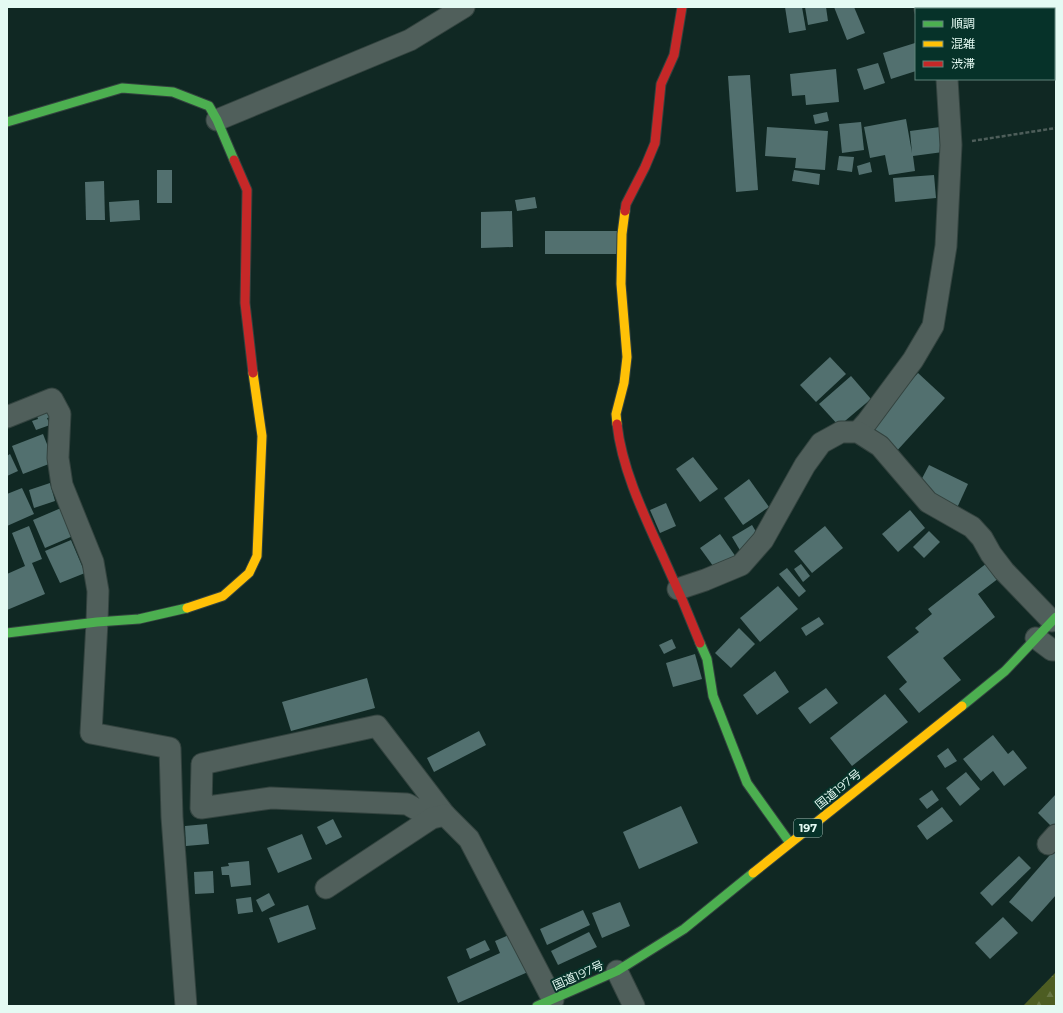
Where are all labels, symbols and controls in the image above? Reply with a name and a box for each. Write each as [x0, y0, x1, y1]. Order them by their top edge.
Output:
legend [915, 8, 1055, 80]
text: 順調 [951, 16, 975, 31]
text: 混雑 [951, 36, 975, 51]
text: 渋滞 [951, 56, 975, 71]
street label: 国道197号 [812, 766, 864, 812]
road number: 197 [794, 819, 822, 837]
street label: 国道197号 [550, 957, 606, 993]

